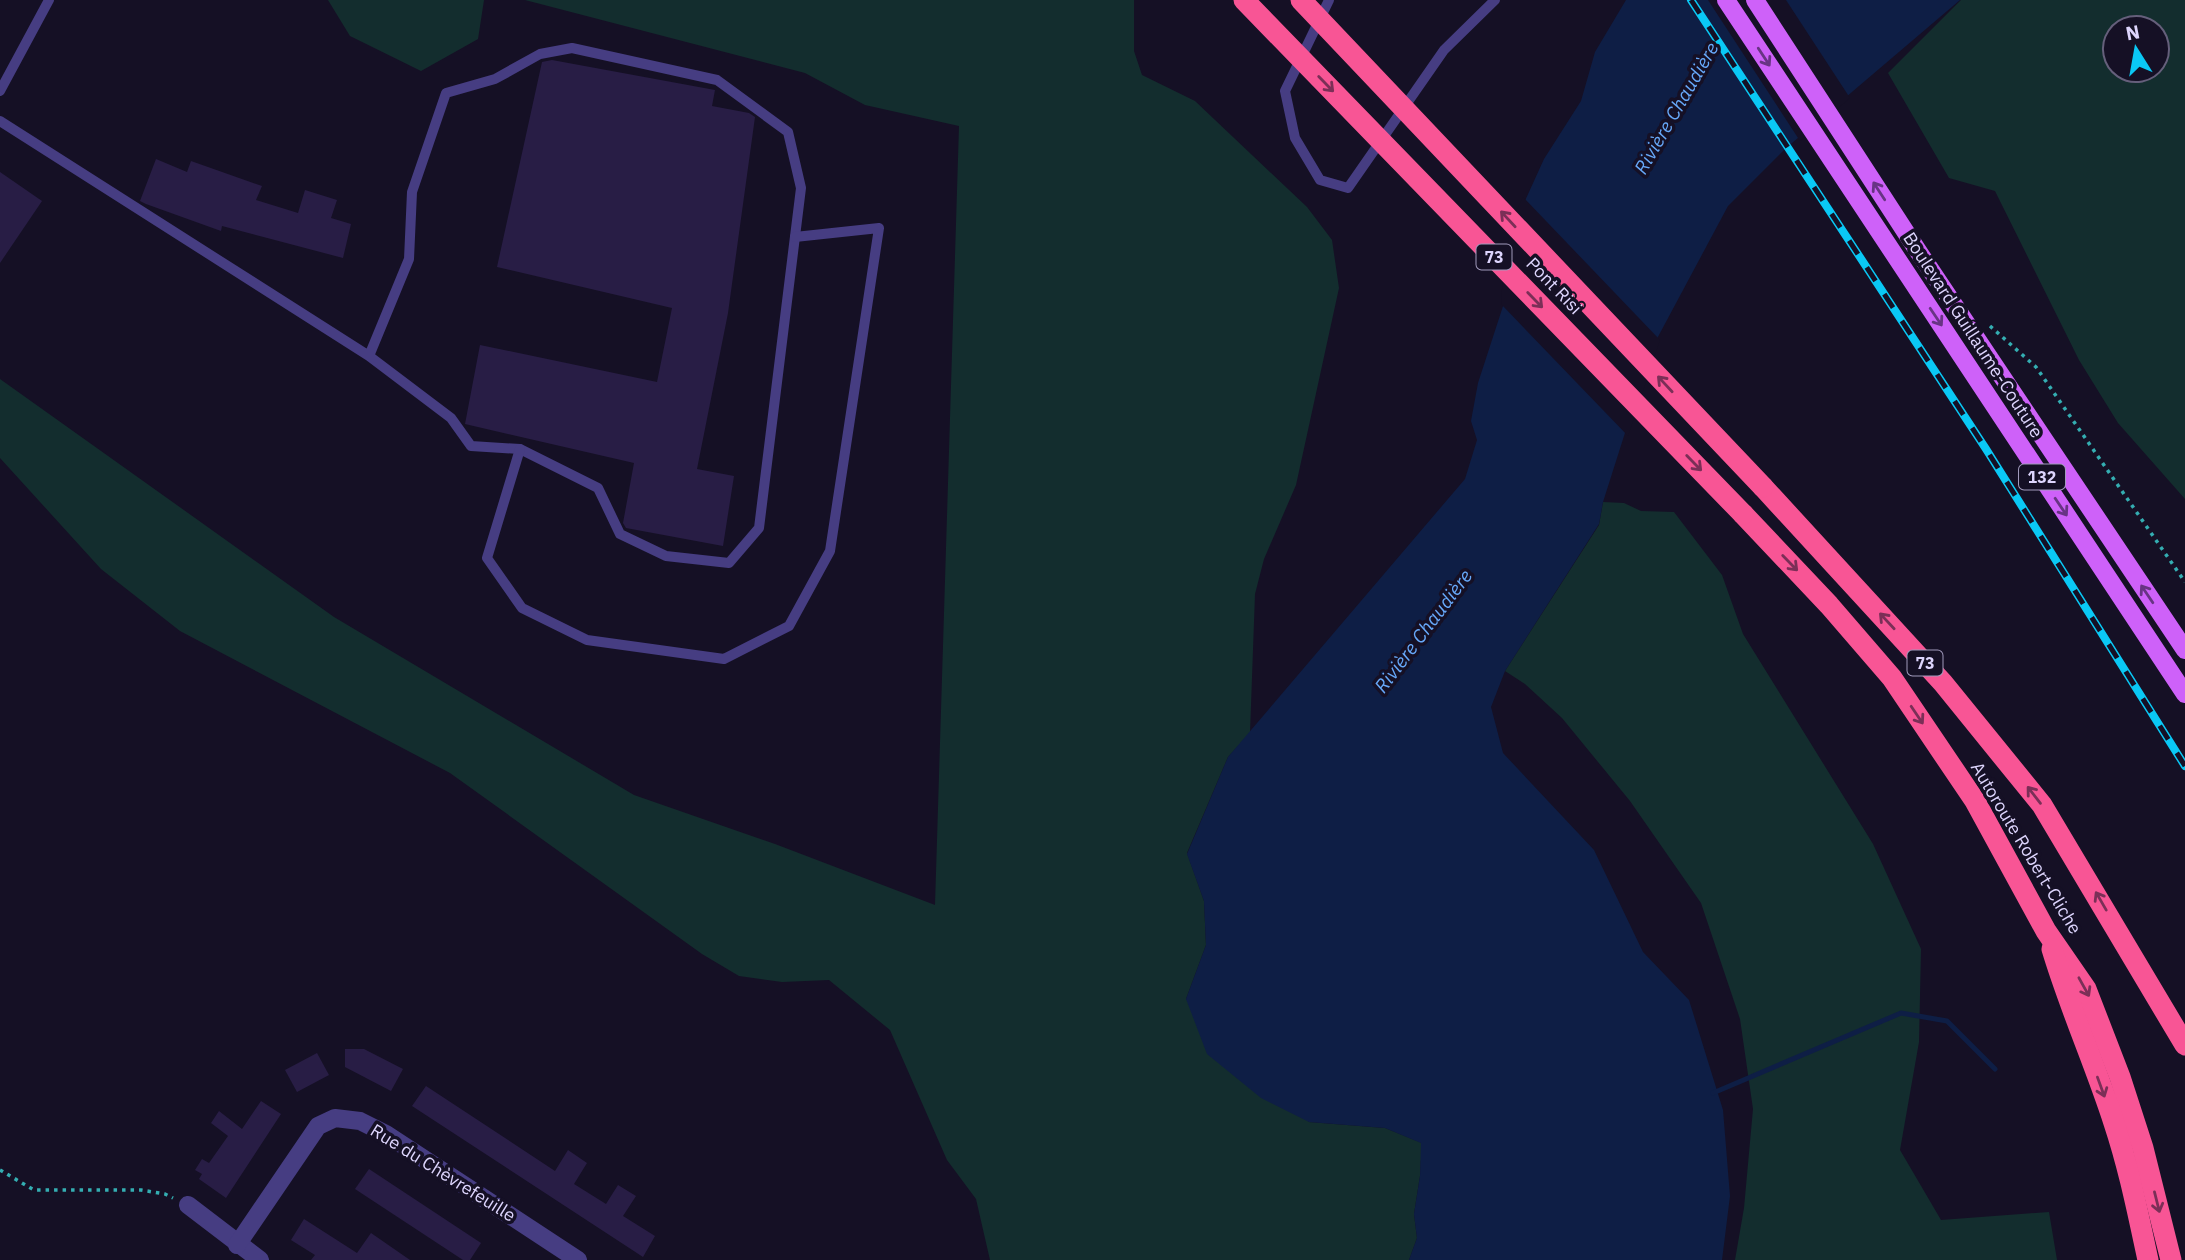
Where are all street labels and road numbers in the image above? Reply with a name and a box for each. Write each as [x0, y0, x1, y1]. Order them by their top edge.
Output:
street label: Boulevard Guillaume-Couture [1898, 228, 2049, 442]
road number: 73 [1476, 244, 1512, 270]
street label: Pont Risi [1522, 252, 1587, 319]
road number: 132 [2019, 464, 2065, 490]
road number: 73 [1908, 650, 1942, 676]
street label: Autoroute Robert-Cliche [1966, 757, 2087, 938]
street label: Rue du Chèvrefeuille [366, 1119, 520, 1227]

